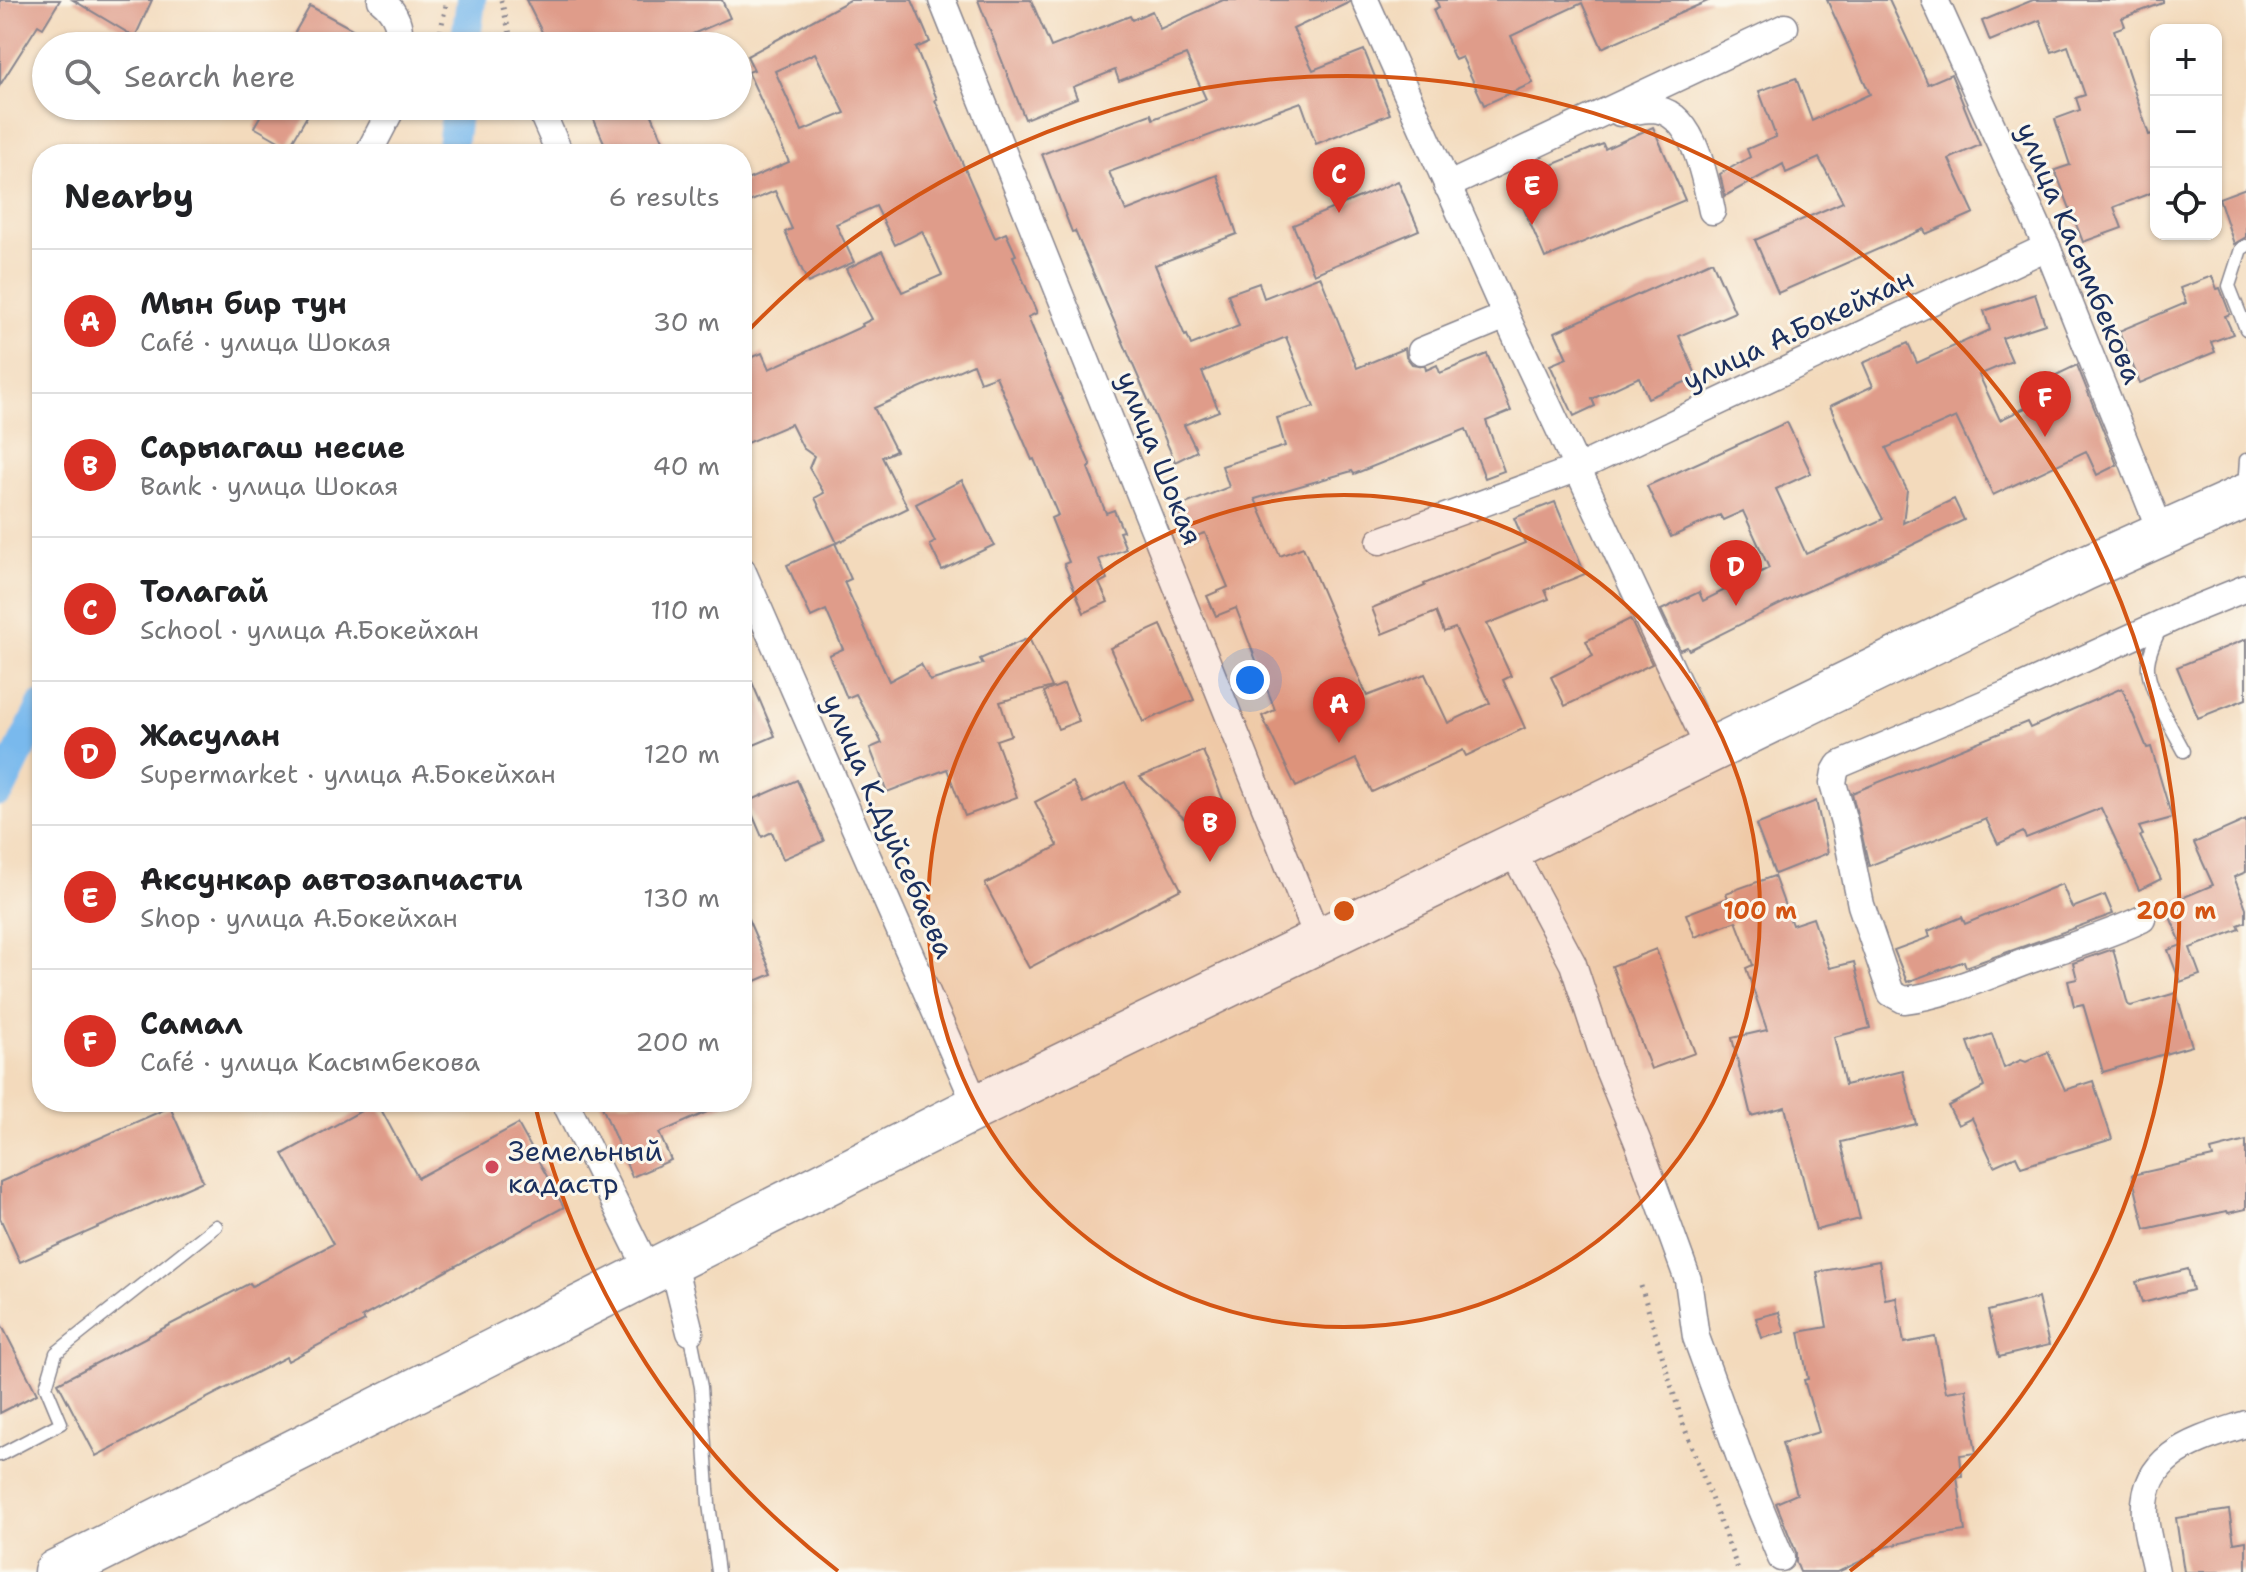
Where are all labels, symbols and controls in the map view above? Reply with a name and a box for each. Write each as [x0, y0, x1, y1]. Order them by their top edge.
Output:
map controls [2150, 24, 2222, 240]
button: + [2150, 24, 2222, 96]
search box [32, 32, 752, 120]
icon: search [60, 54, 104, 98]
text: Search here [124, 56, 295, 97]
button: − [2150, 96, 2222, 168]
street label: улица Касымбекова [2008, 116, 2152, 390]
pin: C [1313, 147, 1365, 213]
pin: E [1506, 159, 1558, 225]
button: locate [2150, 168, 2222, 240]
text: Nearby [64, 173, 194, 219]
text: 6 results [608, 179, 720, 214]
street label: улица А.Бокейхан [1677, 259, 1919, 399]
text: Мын бир тун [140, 283, 347, 324]
text: A [80, 304, 100, 339]
text: 30 m [653, 304, 720, 339]
text: Café · улица Шокая [140, 324, 391, 359]
street label: улица Шокая [1108, 365, 1212, 551]
pin: F [2019, 371, 2071, 437]
text: Сарыагаш несие [140, 427, 405, 468]
text: B [82, 448, 98, 483]
text: 40 m [653, 448, 720, 483]
text: Bank · улица Шокая [140, 468, 399, 503]
pin: D [1710, 540, 1762, 606]
text: Толагай [140, 571, 268, 612]
text: C [82, 592, 98, 627]
text: 110 m [650, 592, 720, 627]
text: School · улица А.Бокейхан [140, 612, 479, 647]
your location [1230, 660, 1270, 700]
pin: A [1313, 677, 1365, 743]
street label: улица К.Дуйсебаева [814, 688, 964, 964]
text: Жасулан [140, 715, 280, 756]
text: D [81, 736, 99, 771]
text: 120 m [644, 736, 720, 771]
text: Supermarket · улица А.Бокейхан [140, 756, 556, 791]
pin: B [1184, 796, 1236, 862]
text: Аксункар автозапчасти [140, 859, 523, 900]
text: E [81, 880, 99, 915]
text: 130 m [643, 880, 720, 915]
text: 100 m [1723, 895, 1797, 927]
text: 200 m [2136, 895, 2216, 927]
centre of rings [1330, 897, 1358, 925]
text: Shop · улица А.Бокейхан [140, 900, 458, 935]
text: Самал [140, 1003, 243, 1044]
text: F [82, 1024, 98, 1059]
text: 200 m [635, 1024, 720, 1059]
text: Café · улица Касымбекова [140, 1044, 480, 1079]
place label: Земельный кадастр [508, 1132, 663, 1202]
marker: Земельный кадастр [483, 1158, 501, 1176]

